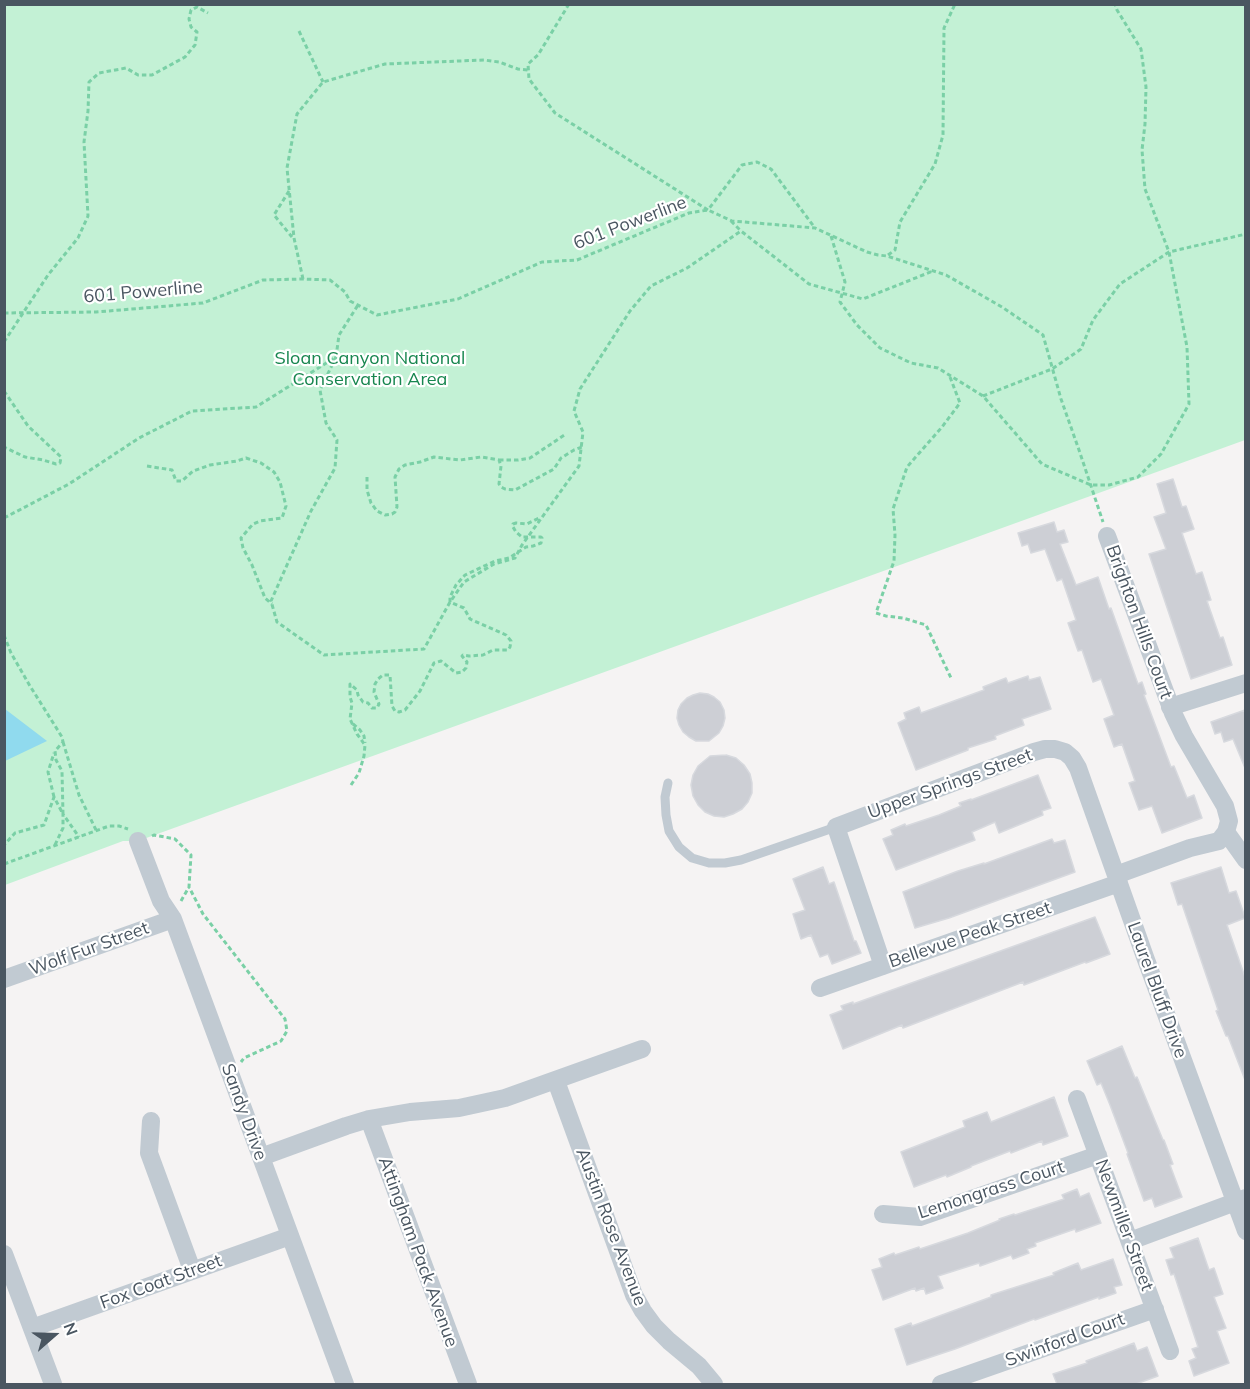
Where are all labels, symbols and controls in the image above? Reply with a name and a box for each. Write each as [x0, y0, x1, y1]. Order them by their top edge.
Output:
street label: 601 Powerline [570, 192, 690, 254]
street label: 601 Powerline [83, 276, 203, 308]
park label: Sloan Canyon National Conservation Area [275, 348, 465, 391]
street label: Brighton Hills Court [1101, 542, 1177, 702]
street label: Upper Springs Street [865, 744, 1035, 824]
street label: Bellevue Peak Street [886, 897, 1054, 973]
street label: Wolf Fur Street [26, 917, 152, 981]
street label: Laurel Bluff Drive [1122, 919, 1192, 1061]
street label: Sandy Drive [217, 1061, 271, 1163]
street label: Austin Rose Avenue [571, 1145, 651, 1309]
street label: Attingham Pack Avenue [374, 1154, 462, 1350]
street label: Lemongrass Court [915, 1156, 1067, 1224]
street label: Newmiller Street [1090, 1156, 1158, 1294]
street label: Fox Coat Street [97, 1250, 225, 1314]
north arrow [24, 1305, 84, 1365]
street label: Swinford Court [1002, 1308, 1128, 1372]
text: N [59, 1320, 82, 1338]

